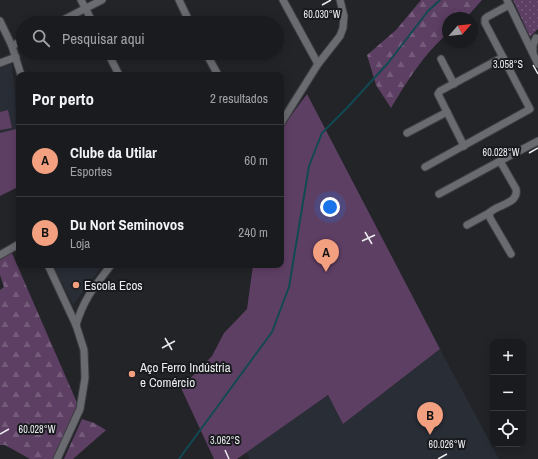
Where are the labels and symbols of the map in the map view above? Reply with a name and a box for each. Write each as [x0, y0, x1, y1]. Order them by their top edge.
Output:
text: 60.030°W [304, 8, 341, 21]
north arrow [442, 12, 478, 48]
text: 3.058°S [493, 58, 524, 71]
text: 60.028°W [483, 146, 520, 159]
your location [320, 197, 340, 217]
pin: A [313, 239, 339, 272]
place label: Escola Ecos [84, 277, 143, 294]
marker: Escola Ecos [71, 280, 81, 290]
place label: Aço Ferro Indústria e Comércio [139, 359, 231, 391]
marker: Aço Ferro Indústria e Comércio [127, 369, 137, 379]
pin: B [417, 402, 443, 435]
text: 60.028°W [19, 423, 56, 436]
text: 3.062°S [210, 434, 241, 447]
text: 60.026°W [429, 438, 466, 451]

